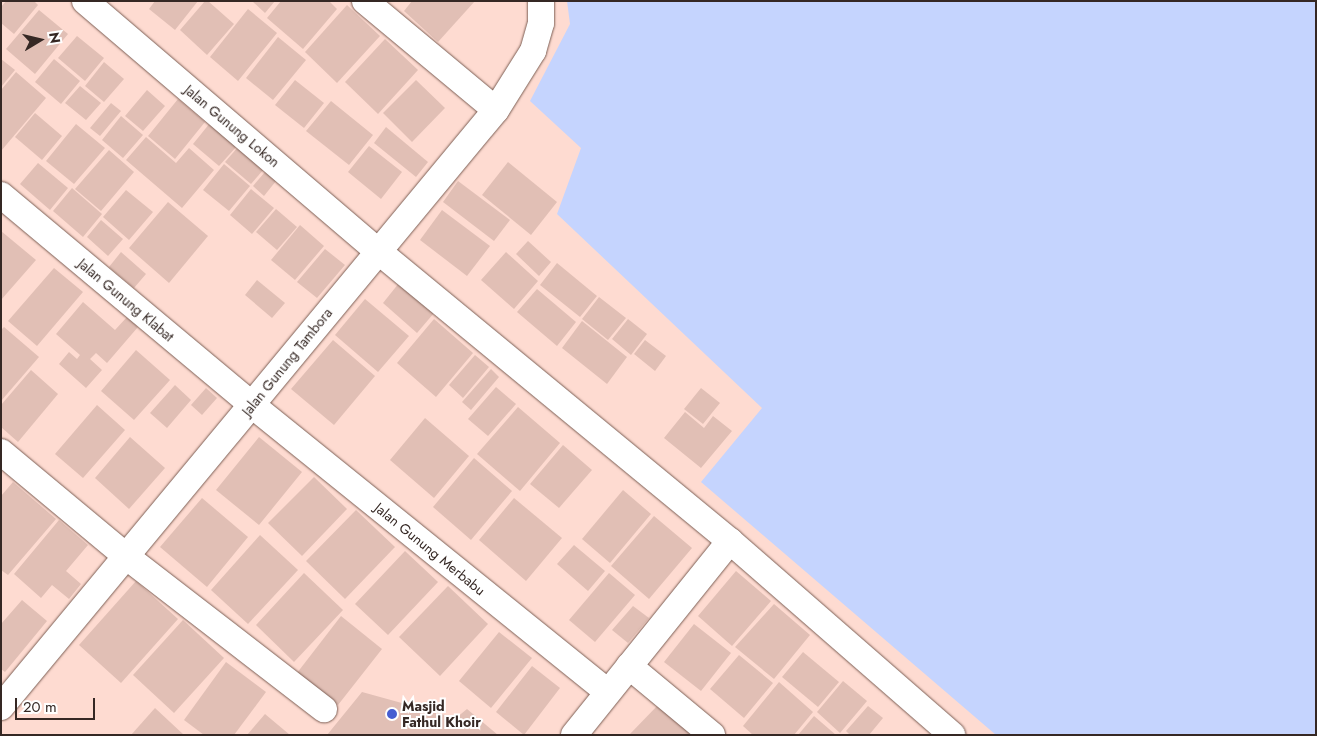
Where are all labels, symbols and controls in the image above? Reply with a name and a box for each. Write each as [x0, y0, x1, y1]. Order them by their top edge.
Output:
north arrow [15, 15, 65, 65]
text: N [44, 31, 66, 45]
street label: Jalan Gunung Lokon [181, 81, 283, 171]
street label: Jalan Gunung Klabat [75, 255, 177, 345]
street label: Jalan Gunung Tambora [238, 305, 336, 419]
street label: Jalan Gunung Merbabu [371, 499, 489, 599]
scale bar [18, 688, 98, 720]
text: 20 m [23, 696, 57, 718]
place label: Masjid Fathul Khoir [402, 698, 481, 730]
marker: Masjid Fathul Khoir [386, 708, 398, 720]

